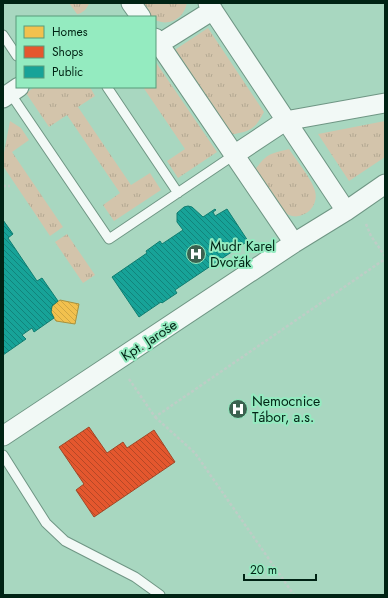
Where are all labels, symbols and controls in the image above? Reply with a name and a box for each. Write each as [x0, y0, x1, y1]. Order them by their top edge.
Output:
legend [16, 16, 156, 88]
text: Homes [52, 23, 88, 41]
text: Shops [52, 43, 83, 61]
text: Public [52, 63, 83, 81]
place label: Mudr Karel Dvořák [210, 236, 275, 272]
hospital icon: Mudr Karel Dvořák [185, 243, 207, 265]
street label: Kpt. Jaroše [117, 314, 181, 366]
place label: Nemocnice Tábor, a.s. [252, 391, 320, 427]
hospital icon: Nemocnice Tábor, a.s. [227, 398, 249, 420]
scale bar [244, 556, 316, 582]
text: 20 m [250, 561, 277, 579]

